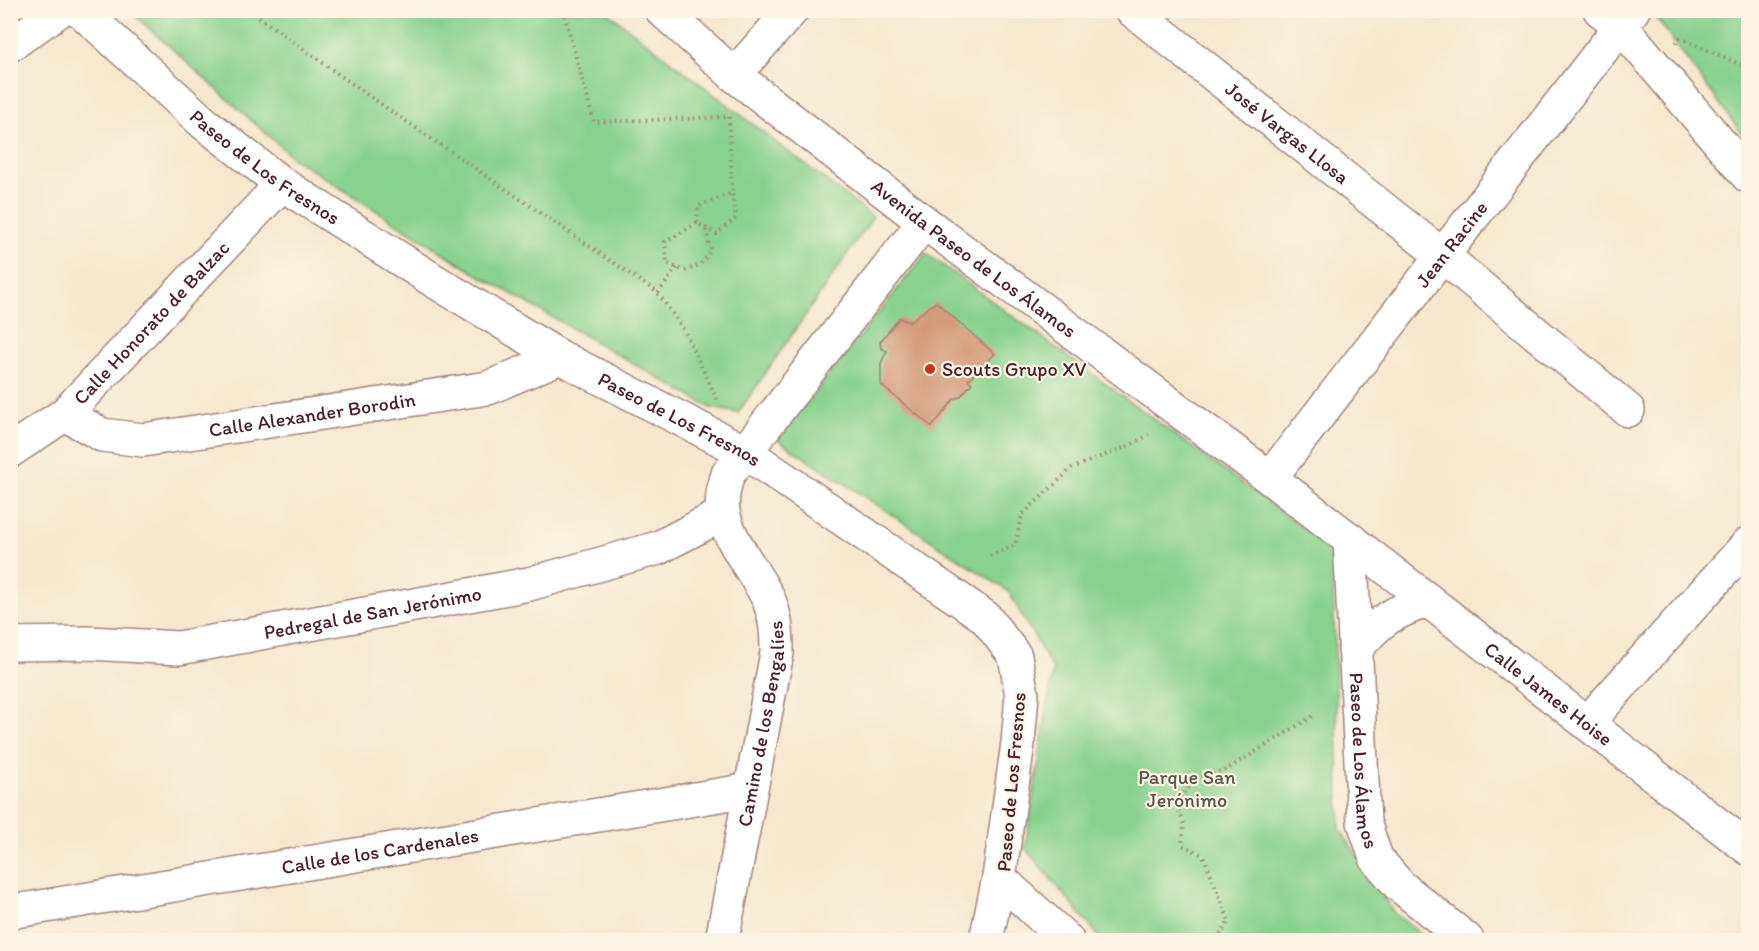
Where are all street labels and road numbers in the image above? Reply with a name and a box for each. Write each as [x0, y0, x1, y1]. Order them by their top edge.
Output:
street label: José Vargas Llosa [1221, 77, 1354, 189]
street label: Paseo de Los Fresnos [185, 104, 344, 230]
street label: Avenida Paseo de Los Álamos [867, 174, 1081, 343]
street label: Jean Racine [1410, 196, 1492, 292]
street label: Calle Honorato de Balzac [68, 236, 234, 410]
street label: Paseo de Los Fresnos [594, 367, 766, 472]
street label: Calle Alexander Borodin [207, 387, 417, 442]
street label: Pedregal de San Jerónimo [262, 581, 483, 644]
street label: Camino de los Bengalíes [732, 619, 789, 829]
street label: Calle James Hoise [1480, 637, 1618, 751]
street label: Paseo de Los Álamos [1345, 672, 1384, 852]
street label: Paseo de Los Fresnos [991, 691, 1031, 873]
street label: Calle de los Cardenales [280, 823, 480, 879]

